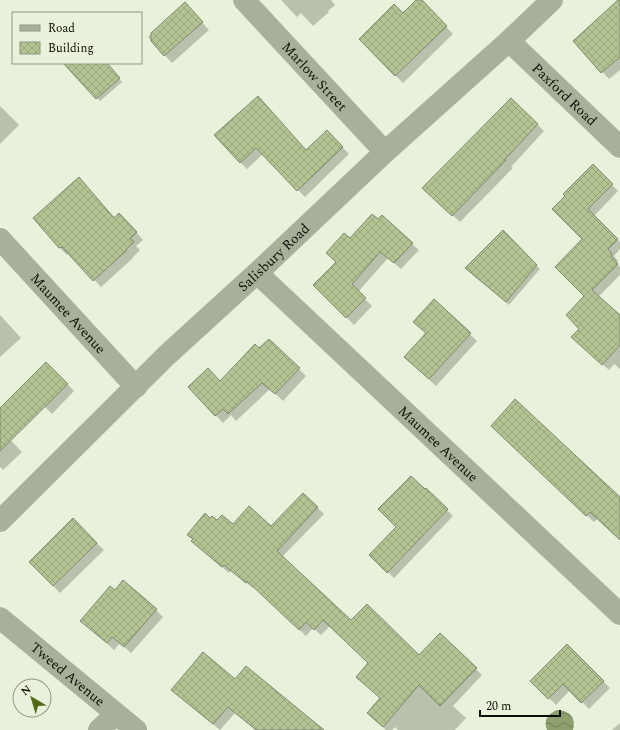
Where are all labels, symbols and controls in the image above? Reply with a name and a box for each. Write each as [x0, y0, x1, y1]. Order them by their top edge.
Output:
legend [12, 12, 142, 64]
text: Road [48, 19, 75, 38]
street label: Marlow Street [277, 37, 352, 116]
text: Building [48, 39, 94, 58]
street label: Paxford Road [527, 58, 602, 131]
street label: Salisbury Road [233, 218, 314, 296]
street label: Maumee Avenue [26, 268, 111, 359]
street label: Maumee Avenue [394, 400, 484, 487]
street label: Tweed Avenue [26, 637, 110, 711]
north arrow [12, 678, 52, 718]
text: N [17, 681, 35, 700]
scale bar [480, 692, 560, 718]
text: 20 m [486, 697, 511, 716]

